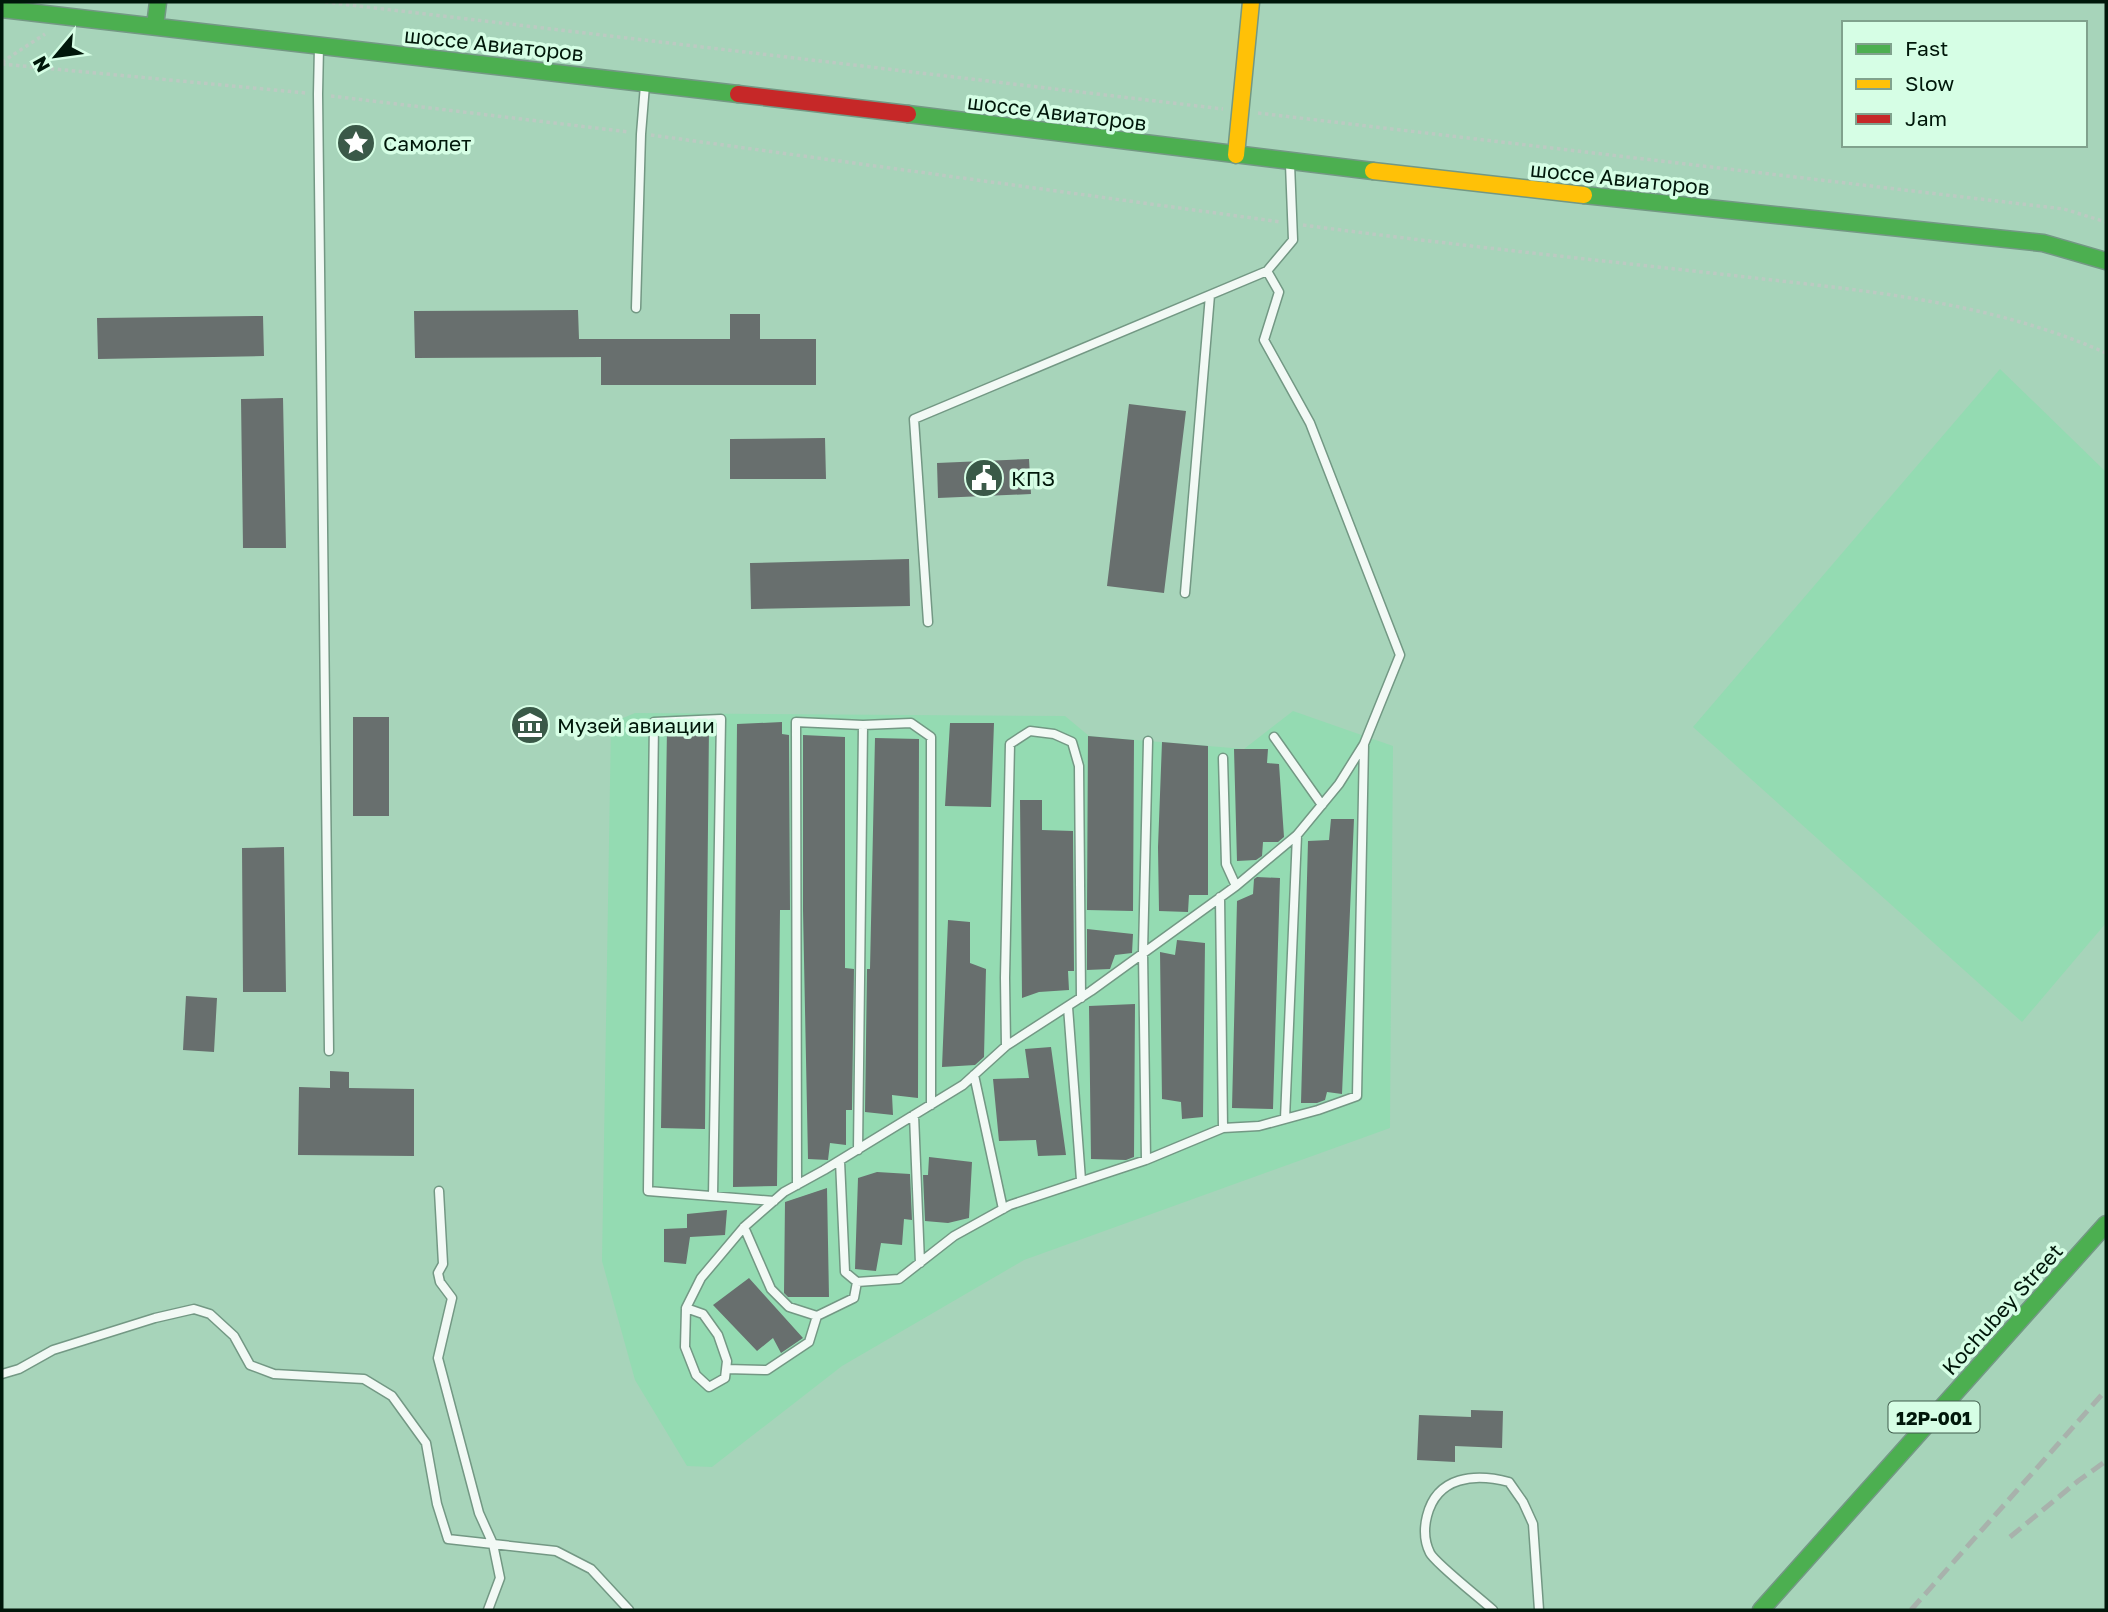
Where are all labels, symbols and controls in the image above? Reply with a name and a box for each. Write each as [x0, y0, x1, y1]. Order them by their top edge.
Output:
north arrow [21, 21, 91, 91]
legend [1842, 21, 2087, 147]
street label: шоссе Авиаторов [403, 22, 585, 66]
text: Fast [1905, 35, 1948, 61]
text: N [27, 53, 54, 76]
text: Slow [1905, 70, 1954, 96]
street label: шоссе Авиаторов [966, 88, 1148, 136]
text: Jam [1905, 105, 1947, 131]
place icon: Самолет [335, 122, 377, 164]
place label: Самолет [383, 130, 471, 156]
street label: шоссе Авиаторов [1529, 156, 1711, 200]
public building icon: КПЗ [963, 457, 1005, 499]
place label: КПЗ [1011, 465, 1055, 491]
museum icon: Музей авиации [509, 704, 551, 746]
place label: Музей авиации [557, 712, 715, 738]
street label: Kochubey Street [1936, 1238, 2068, 1380]
road number: 12Р-001 [1888, 1401, 1980, 1432]

